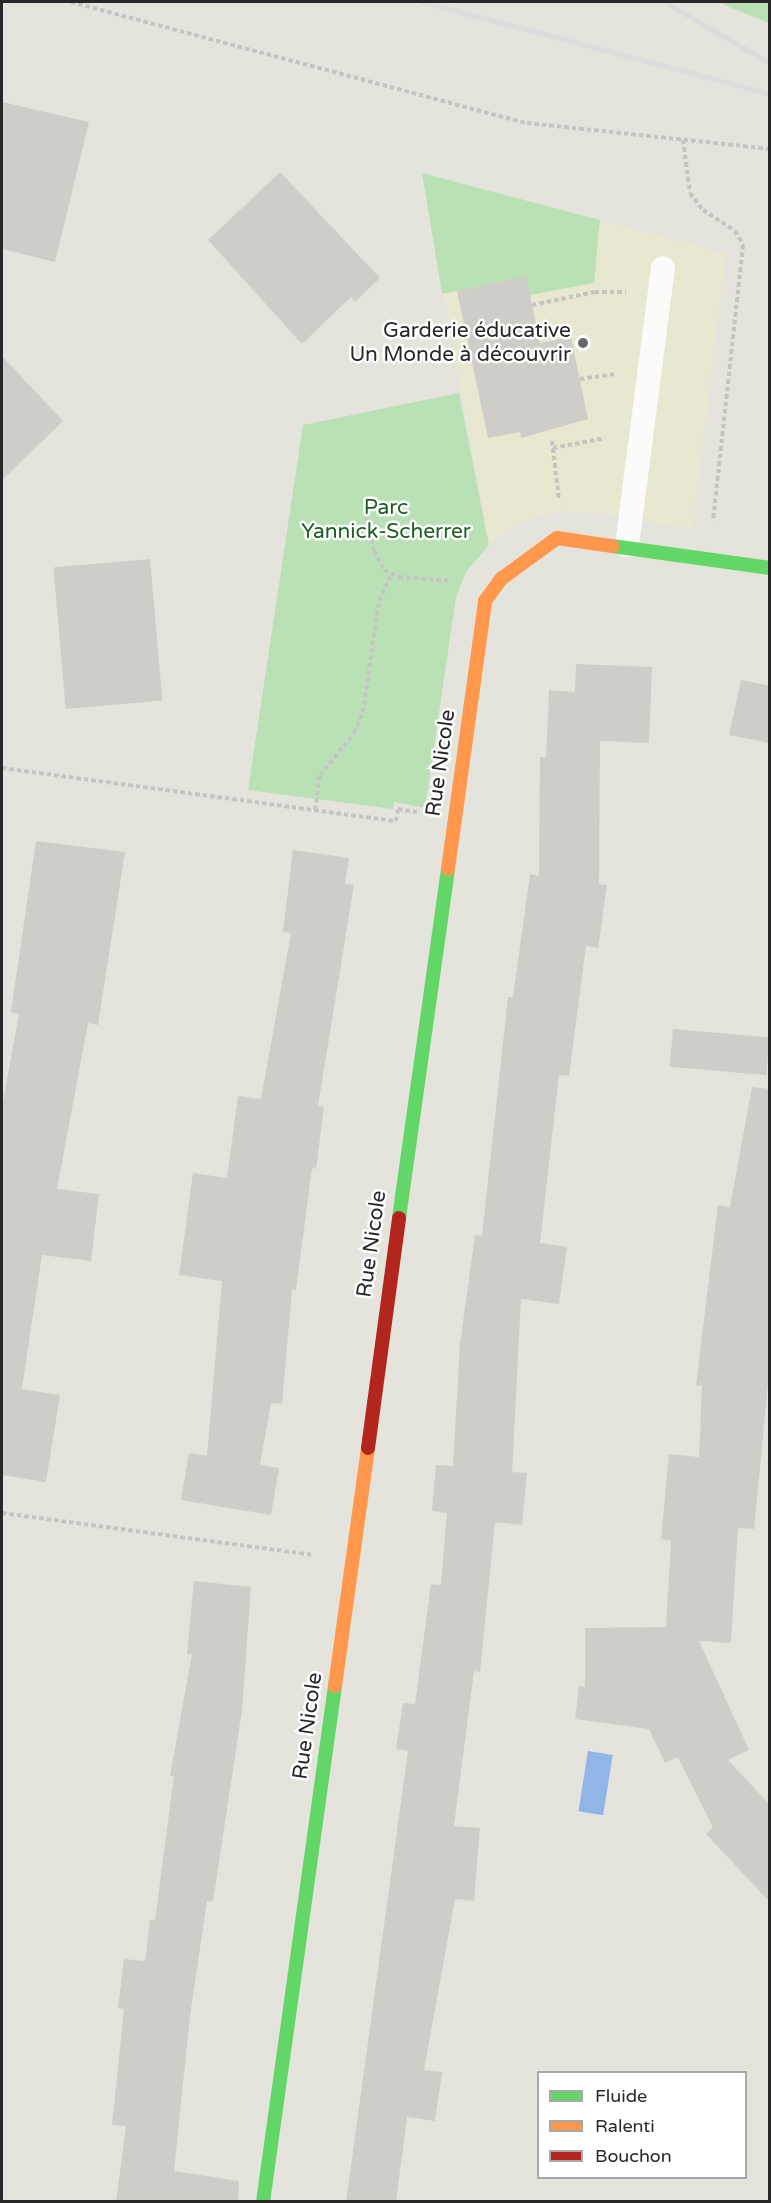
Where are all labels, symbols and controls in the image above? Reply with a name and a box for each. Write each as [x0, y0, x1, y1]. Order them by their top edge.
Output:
place label: Garderie éducative Un Monde à découvrir [350, 318, 571, 368]
marker: Garderie éducative Un Monde à découvrir [576, 336, 590, 350]
park label: Parc Yannick-Scherrer [301, 495, 471, 545]
street label: Rue Nicole [421, 708, 461, 818]
street label: Rue Nicole [352, 1189, 392, 1299]
street label: Rue Nicole [288, 1671, 328, 1781]
legend [537, 2071, 747, 2179]
text: Fluide [595, 2085, 647, 2107]
text: Ralenti [595, 2115, 655, 2137]
text: Bouchon [595, 2145, 672, 2167]

